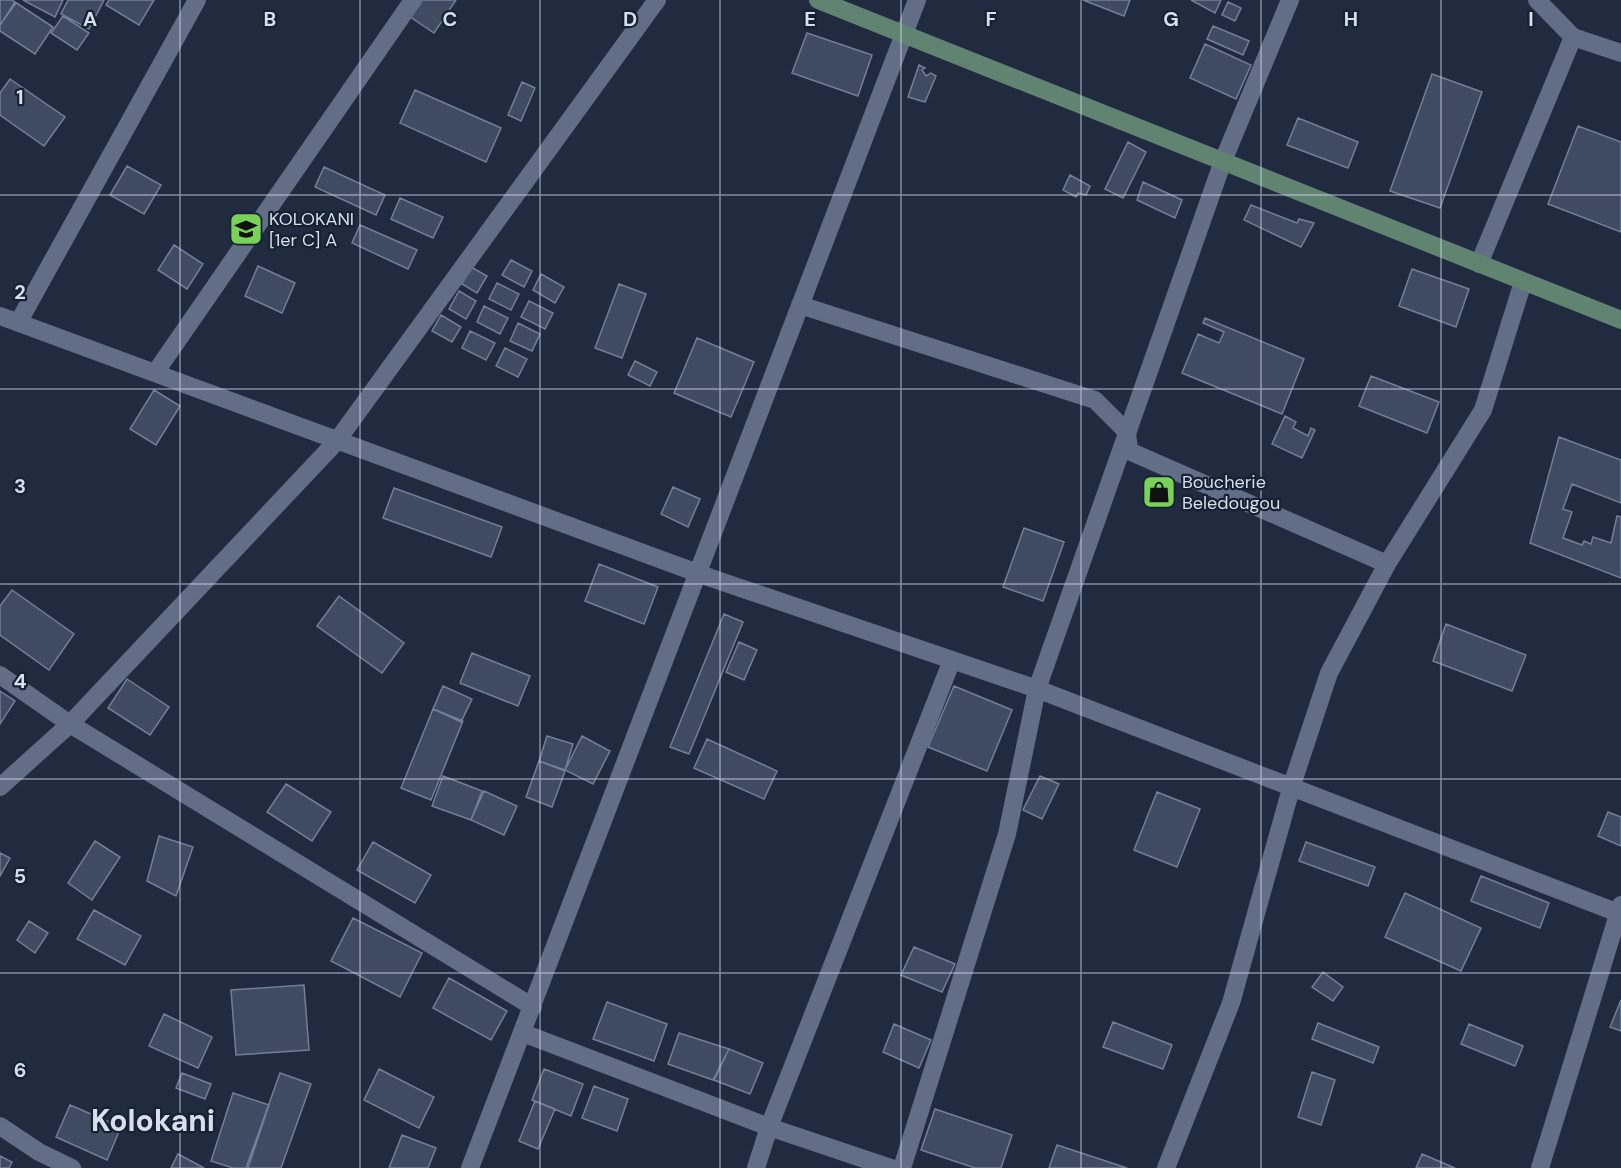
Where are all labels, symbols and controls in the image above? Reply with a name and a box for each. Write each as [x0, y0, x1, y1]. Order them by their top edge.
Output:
text: A [83, 6, 97, 32]
text: B [264, 6, 276, 32]
text: C [443, 6, 457, 32]
text: D [623, 6, 637, 32]
text: E [804, 6, 816, 32]
text: F [985, 6, 997, 32]
text: G [1163, 6, 1179, 32]
text: H [1344, 6, 1358, 32]
text: I [1528, 6, 1534, 32]
text: 1 [16, 84, 24, 110]
place label: KOLOKANI [1er C] A [269, 207, 354, 252]
school or university icon: KOLOKANI [1er C] A [228, 211, 264, 247]
text: 2 [14, 279, 26, 305]
place label: Boucherie Beledougou [1182, 470, 1280, 515]
text: 3 [14, 473, 26, 499]
shop icon: Boucherie Beledougou [1141, 474, 1177, 510]
text: 4 [14, 668, 27, 694]
text: 5 [14, 863, 26, 889]
text: 6 [14, 1057, 26, 1083]
district label: Kolokani [91, 1101, 215, 1140]

